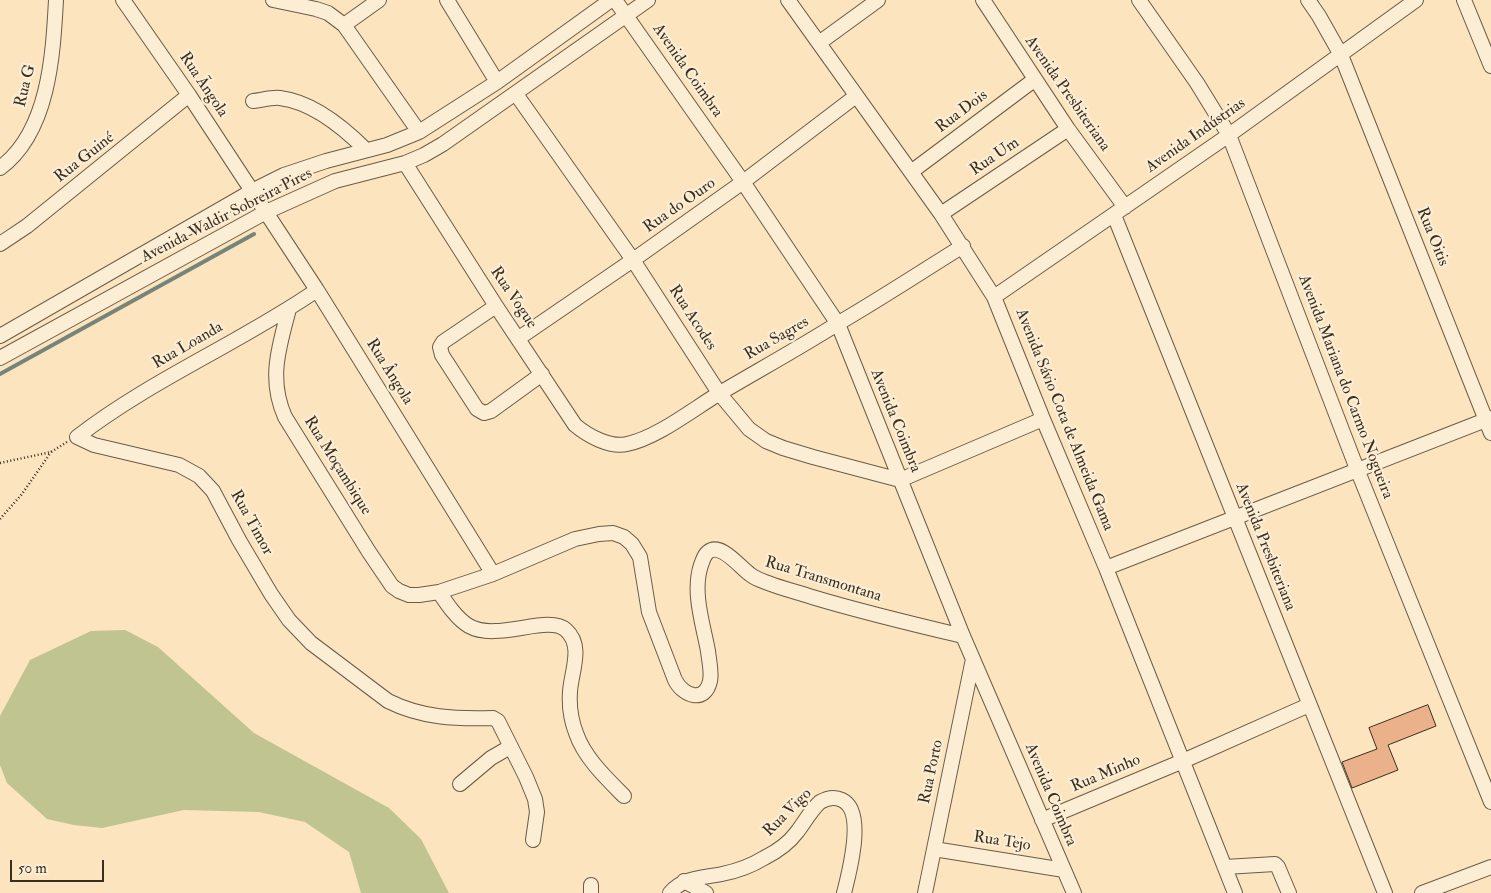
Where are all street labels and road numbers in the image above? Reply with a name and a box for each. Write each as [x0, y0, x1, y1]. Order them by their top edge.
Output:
street label: Avenida Coimbra [648, 21, 726, 121]
street label: Avenida Presbiteriana [1020, 33, 1114, 155]
street label: Rua Ãngola [174, 49, 232, 121]
street label: Rua G [11, 63, 41, 109]
street label: Rua Dois [932, 86, 992, 138]
street label: Avenida Indústrias [1142, 95, 1250, 177]
street label: Rua Guiné [51, 129, 119, 187]
street label: Rua Um [967, 134, 1023, 180]
street label: Avenida Waldir Sobreira Pires [138, 164, 316, 268]
street label: Rua do Ouro [640, 174, 720, 238]
street label: Rua Oitis [1412, 205, 1452, 269]
street label: Rua Vogue [485, 264, 541, 332]
street label: Avenida Mariana do Carmo Nogueira [1293, 272, 1397, 502]
street label: Rua Acodes [664, 282, 720, 354]
street label: Avenida Sávio Cota de Almeida Gama [1011, 306, 1117, 534]
street label: Rua Sagres [741, 313, 813, 365]
street label: Rua Loanda [149, 318, 227, 374]
street label: Rua Ângola [361, 335, 417, 409]
street label: Avenida Coimbra [866, 367, 924, 475]
street label: Rua Moçambique [299, 413, 375, 519]
street label: Avenida Presbiteriana [1231, 480, 1299, 614]
street label: Rua Timor [225, 487, 277, 559]
street label: Rua Transmontana [762, 553, 884, 607]
street label: Rua Porto [916, 738, 948, 806]
street label: Avenida Coimbra [1020, 741, 1080, 849]
street label: Rua Minho [1068, 751, 1144, 797]
street label: Rua Vigo [760, 785, 816, 841]
street label: Rua Tejo [972, 828, 1032, 856]

